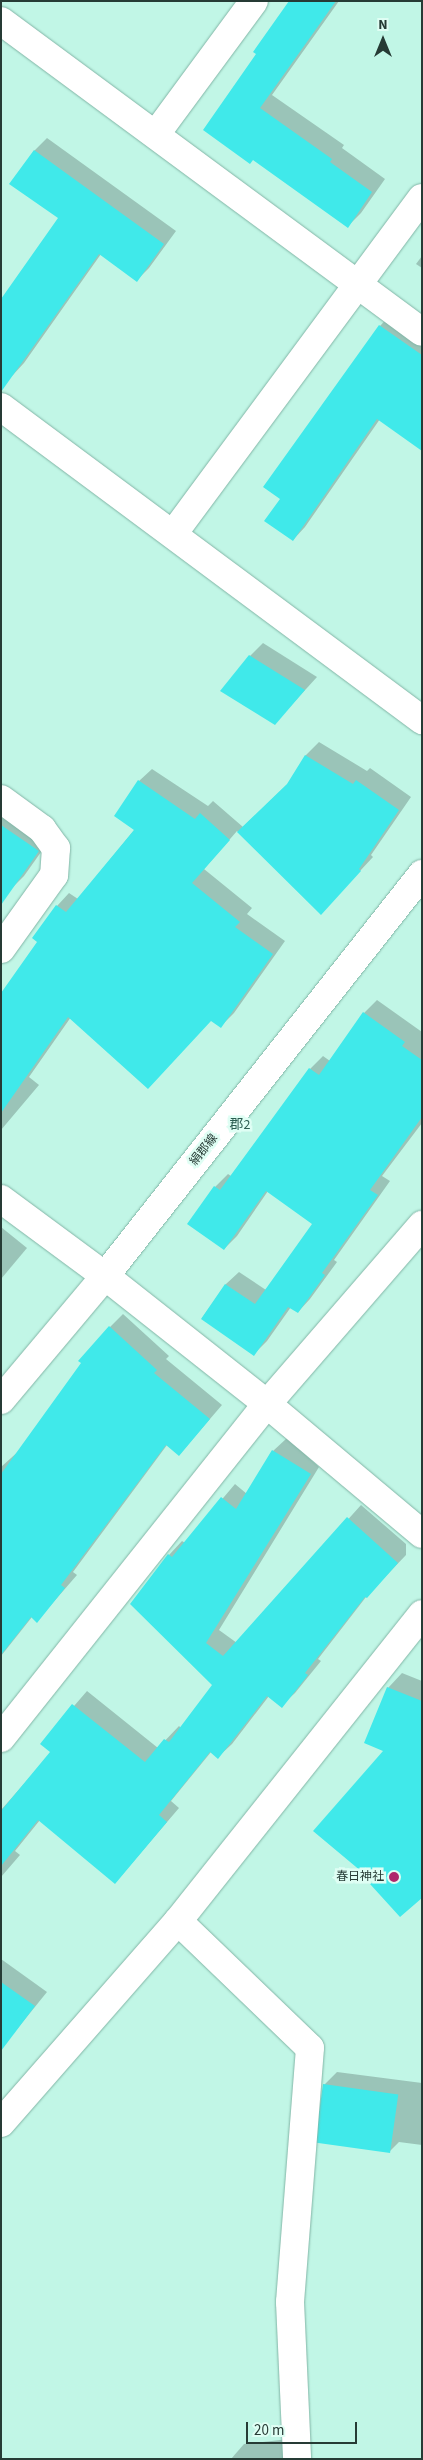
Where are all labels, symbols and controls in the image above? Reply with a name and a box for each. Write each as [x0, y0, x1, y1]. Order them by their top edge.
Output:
north arrow [358, 15, 408, 65]
text: N [378, 15, 388, 35]
district label: 郡2 [230, 1117, 250, 1133]
street label: 絹郡線 [187, 1131, 221, 1169]
place label: 春日神社 [336, 1870, 384, 1884]
marker: 春日神社 [388, 1871, 400, 1883]
scale bar [248, 2412, 359, 2444]
text: 20 m [254, 2420, 284, 2441]

